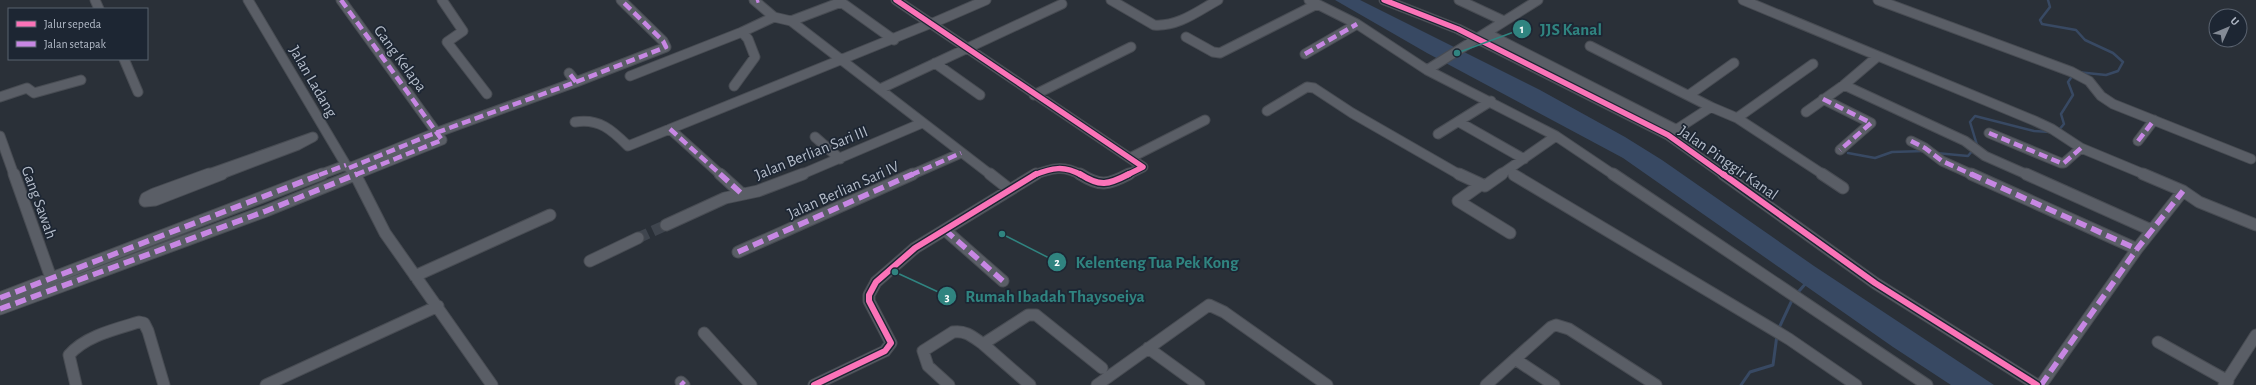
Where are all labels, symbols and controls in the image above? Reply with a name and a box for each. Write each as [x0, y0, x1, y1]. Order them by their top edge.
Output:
legend [8, 8, 148, 60]
north arrow [2208, 8, 2248, 48]
callout: JJS Kanal [1512, 15, 1609, 44]
text: U [2228, 15, 2241, 28]
text: Jalur sepeda [44, 18, 102, 30]
text: JJS Kanal [1540, 21, 1602, 38]
street label: Gang Kelapa [371, 22, 430, 95]
text: 1 [1520, 23, 1524, 35]
text: Jalan setapak [44, 38, 107, 50]
street label: Jalan Ladang [286, 43, 340, 120]
street label: Jalan Berlian Sari III [753, 123, 870, 183]
street label: Jalan Pinggir Kanal [1676, 123, 1781, 203]
street label: Jalan Berlian Sari IV [785, 158, 902, 222]
street label: Gang Sawah [19, 164, 60, 241]
callout: Kelenteng Tua Pek Kong [1047, 247, 1246, 276]
text: Kelenteng Tua Pek Kong [1076, 254, 1239, 271]
text: 2 [1054, 256, 1060, 268]
callout: Rumah Ibadah Thaysoeiya [937, 282, 1152, 311]
text: Rumah Ibadah Thaysoeiya [965, 288, 1145, 306]
text: 3 [944, 291, 950, 303]

